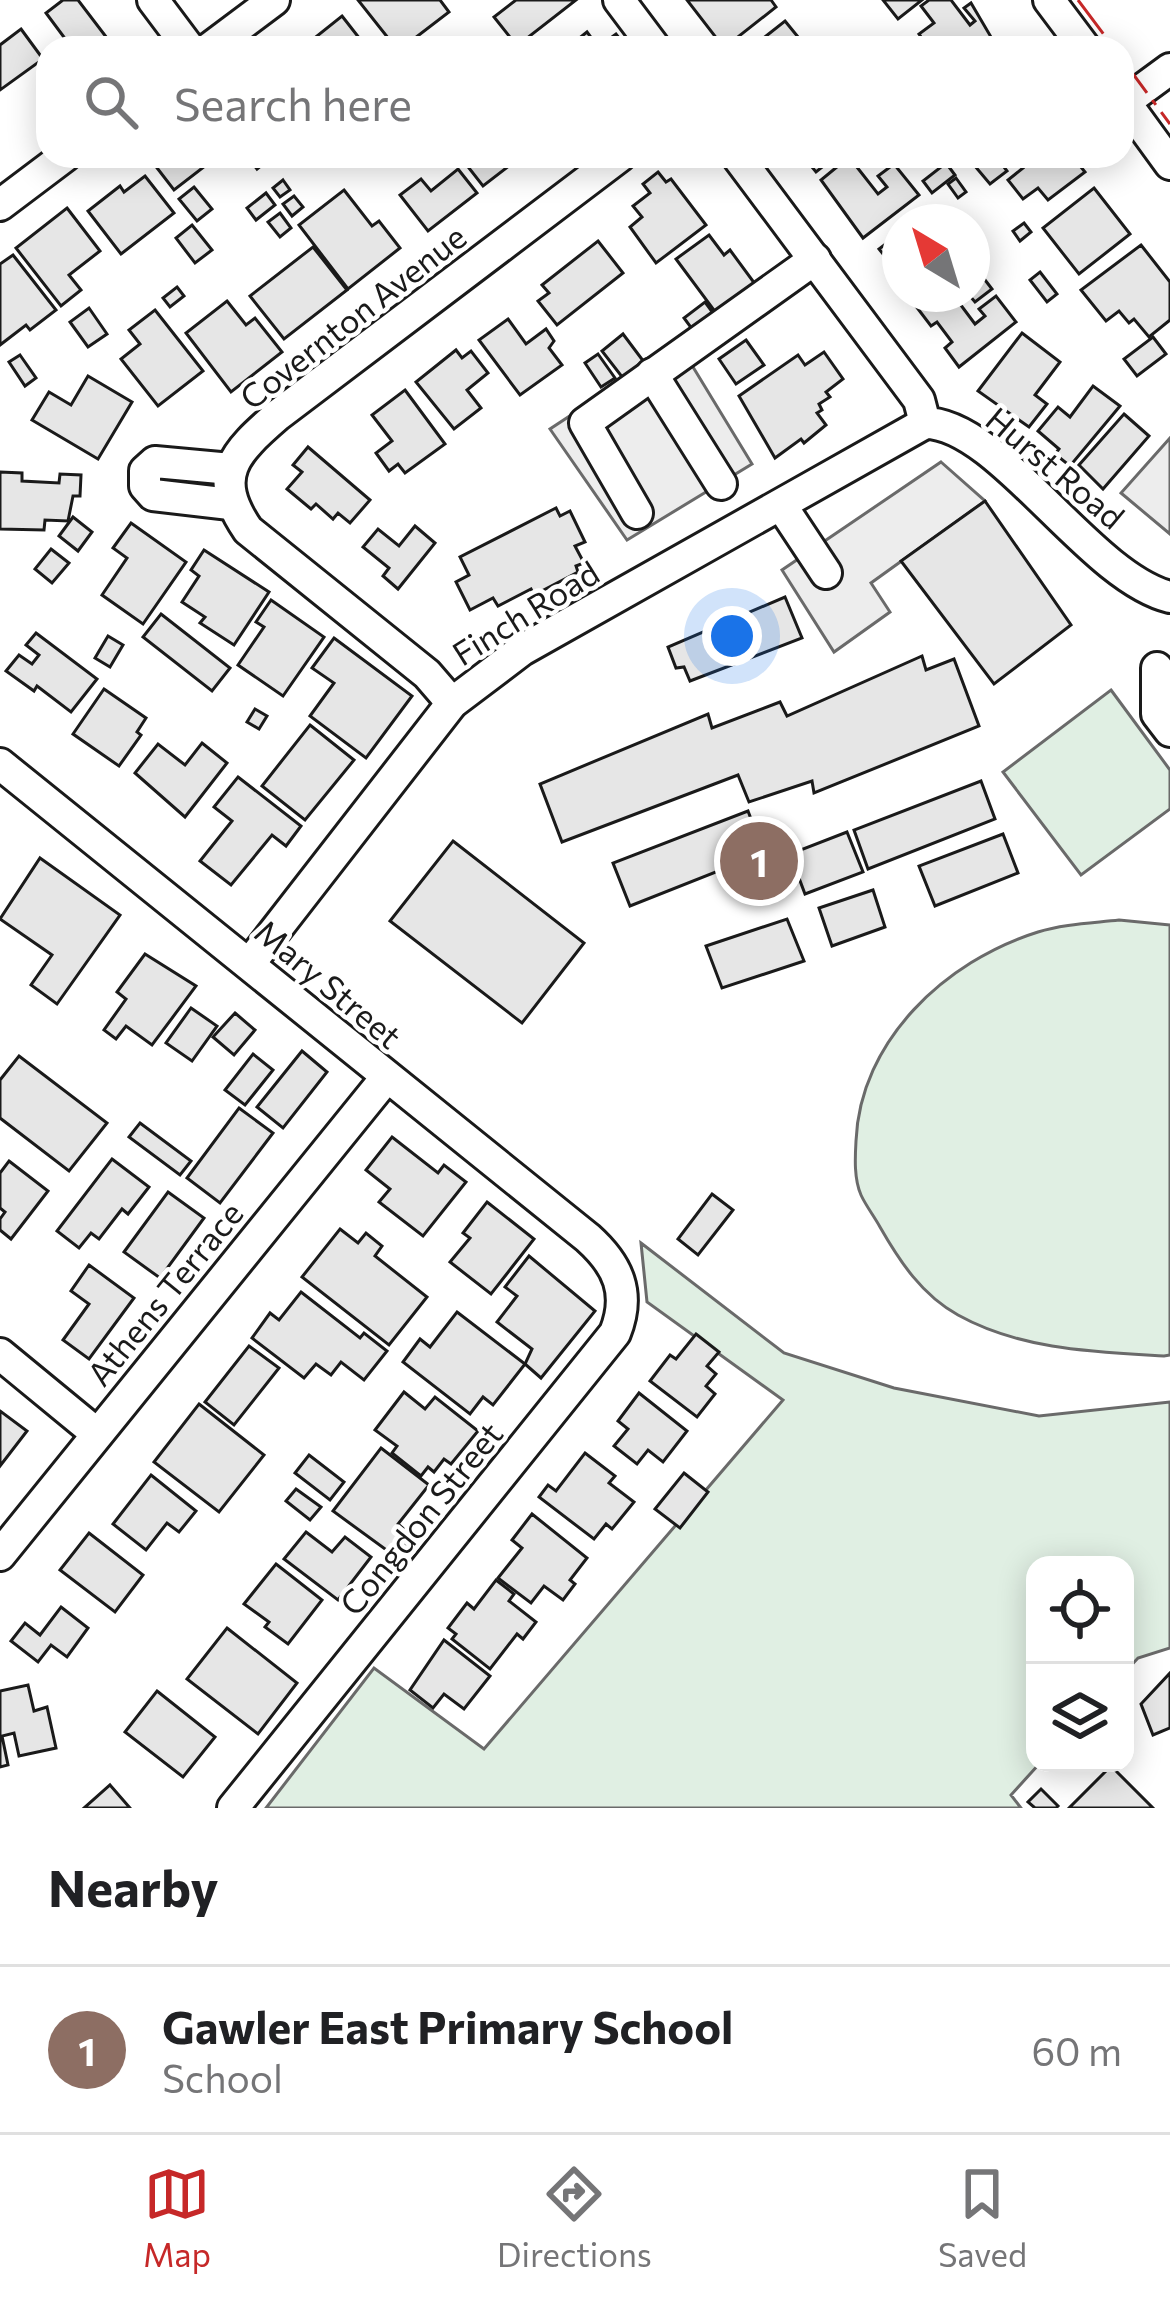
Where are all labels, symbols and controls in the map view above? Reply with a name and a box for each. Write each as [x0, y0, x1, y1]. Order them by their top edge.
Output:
search box [36, 36, 1134, 168]
icon: search [78, 69, 144, 135]
text: Search here [174, 75, 412, 130]
north arrow [882, 204, 990, 312]
street label: Covernton Avenue [231, 215, 473, 417]
street label: Hurst Road [979, 397, 1133, 537]
street label: Finch Road [444, 551, 606, 673]
your location [702, 606, 762, 666]
pin: 1 [720, 816, 798, 906]
street label: Mary Street [247, 910, 411, 1056]
street label: Athens Terrace [77, 1193, 251, 1393]
street label: Congdon Street [330, 1413, 510, 1623]
map controls [1026, 1556, 1134, 1772]
button: locate [1026, 1556, 1134, 1664]
button: layers [1026, 1664, 1134, 1772]
text: Nearby [48, 1855, 218, 1918]
text: Gawler East Primary School [162, 1998, 733, 2053]
text: 1 [78, 2026, 96, 2074]
text: 60 m [1031, 2026, 1122, 2074]
text: School [162, 2053, 283, 2101]
tab: Map [143, 2161, 211, 2274]
tab: Directions [497, 2161, 652, 2274]
tab: Saved [938, 2161, 1027, 2274]

